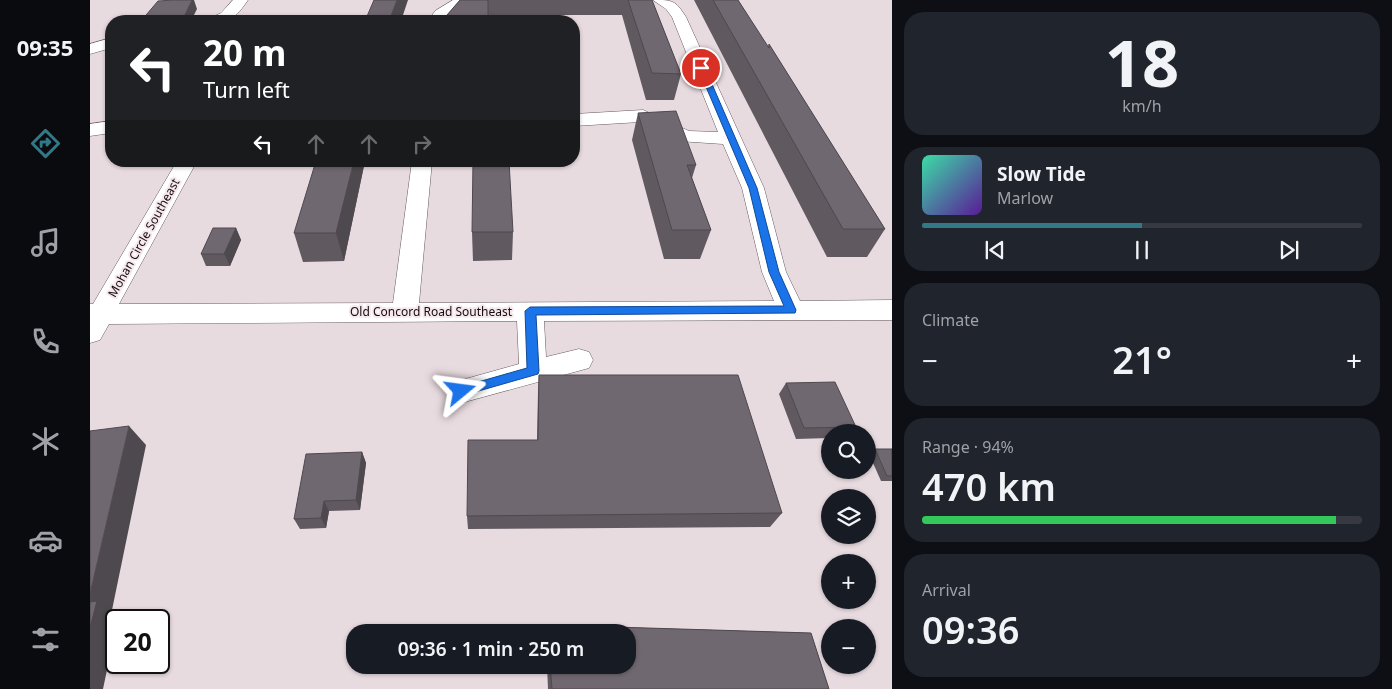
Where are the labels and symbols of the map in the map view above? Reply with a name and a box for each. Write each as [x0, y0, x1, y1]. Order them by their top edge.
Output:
pin [680, 47, 722, 89]
street label: Mohan Circle Southeast [104, 175, 184, 300]
street label: Old Concord Road Southeast [350, 303, 513, 320]
position arrow [434, 364, 486, 416]
speed limit sign: 20 [105, 609, 170, 674]

